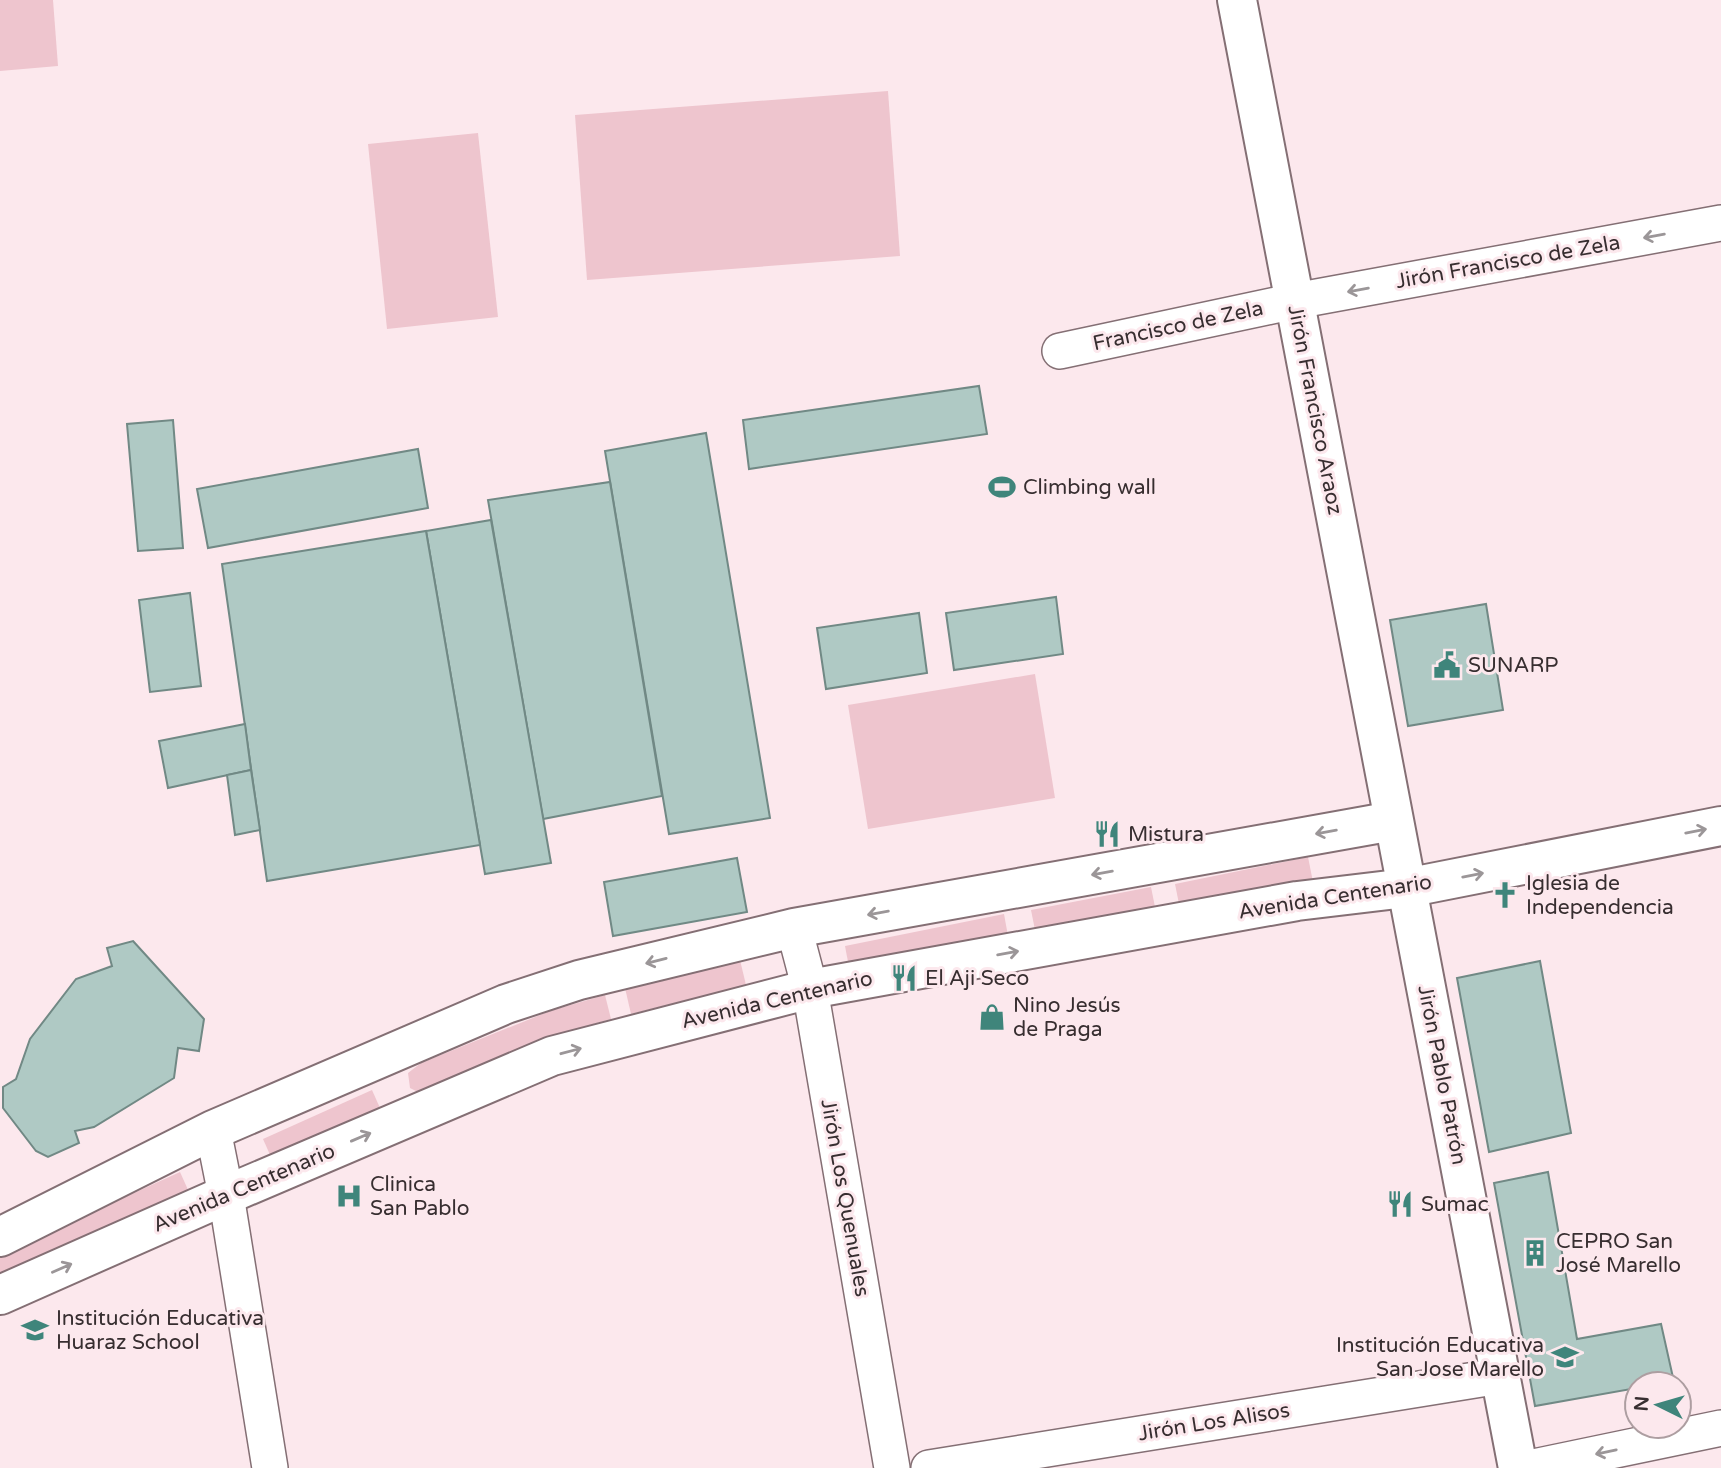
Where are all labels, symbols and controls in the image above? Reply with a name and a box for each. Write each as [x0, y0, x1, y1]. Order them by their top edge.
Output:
one-way arrow [1643, 229, 1666, 243]
street label: Jirón Francisco de Zela [1394, 230, 1622, 294]
one-way arrow [1347, 283, 1370, 297]
street label: Francisco de Zela [1091, 296, 1265, 356]
street label: Jirón Francisco Araoz [1282, 303, 1348, 517]
sports icon: Climbing wall [987, 472, 1017, 502]
place label: Climbing wall [1023, 475, 1156, 500]
public building icon: SUNARP [1432, 650, 1462, 680]
place label: SUNARP [1468, 653, 1558, 678]
restaurant icon: Mistura [1092, 819, 1122, 849]
place label: Mistura [1128, 822, 1204, 847]
one-way arrow [1684, 824, 1707, 837]
one-way arrow [1315, 826, 1338, 840]
one-way arrow [1091, 866, 1114, 880]
one-way arrow [1461, 867, 1484, 881]
street label: Avenida Centenario [1237, 869, 1433, 925]
place label: Iglesia de Independencia [1526, 871, 1674, 920]
church icon: Iglesia de Independencia [1490, 880, 1520, 910]
one-way arrow [867, 907, 890, 920]
one-way arrow [996, 946, 1019, 960]
one-way arrow [645, 955, 668, 969]
restaurant icon: El Aji Seco [889, 963, 919, 993]
street label: Avenida Centenario [679, 966, 875, 1034]
place label: El Aji Seco [925, 966, 1029, 991]
street label: Jirón Pablo Patrón [1412, 983, 1472, 1167]
place label: Nino Jesús de Praga [1013, 993, 1121, 1042]
shop icon: Nino Jesús de Praga [977, 1002, 1007, 1032]
one-way arrow [559, 1044, 582, 1057]
street label: Jirón Los Quenuales [815, 1097, 875, 1299]
one-way arrow [349, 1130, 371, 1143]
street label: Avenida Centenario [149, 1138, 339, 1238]
place label: Clinica San Pablo [370, 1172, 470, 1221]
hospital icon: Clinica San Pablo [334, 1181, 364, 1211]
restaurant icon: Sumac [1385, 1189, 1415, 1219]
place label: Sumac [1421, 1192, 1489, 1217]
place label: CEPRO San José Marello [1556, 1229, 1681, 1278]
building icon: CEPRO San José Marello [1520, 1238, 1550, 1268]
one-way arrow [51, 1260, 73, 1273]
place label: Institución Educativa Huaraz School [56, 1306, 264, 1355]
school or university icon: Institución Educativa Huaraz School [20, 1315, 50, 1345]
place label: Institución Educativa San Jose Marello [1336, 1333, 1544, 1382]
school or university icon: Institución Educativa San Jose Marello [1550, 1342, 1580, 1372]
north arrow [1623, 1370, 1693, 1440]
text: N [1630, 1395, 1654, 1412]
street label: Jirón Los Alisos [1136, 1398, 1292, 1446]
one-way arrow [1595, 1445, 1618, 1459]

